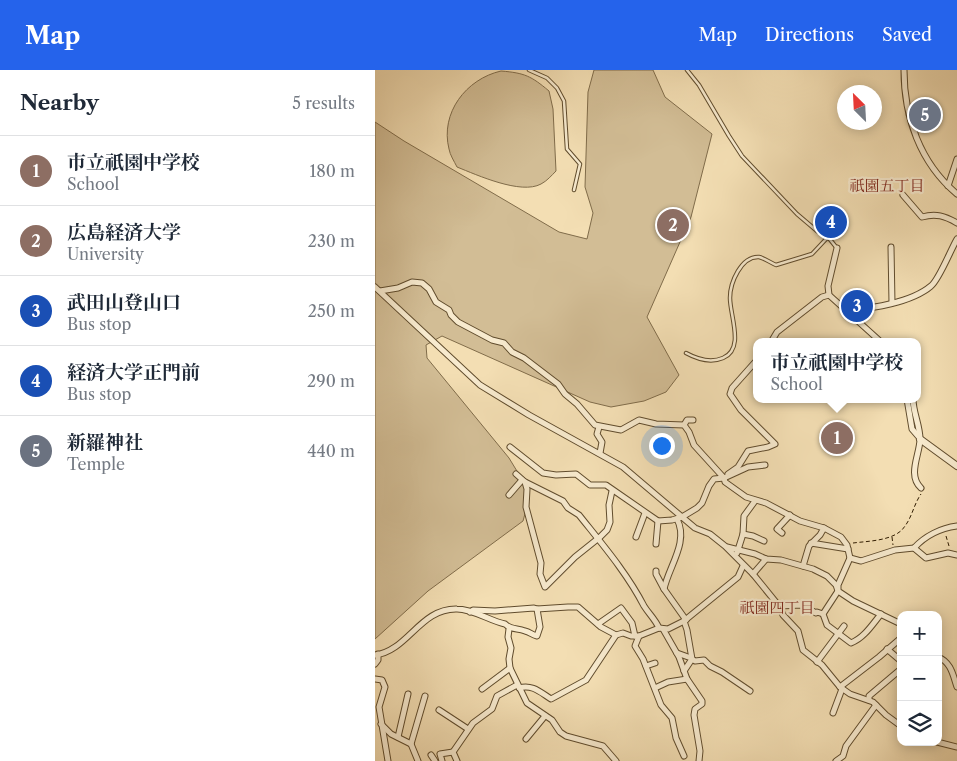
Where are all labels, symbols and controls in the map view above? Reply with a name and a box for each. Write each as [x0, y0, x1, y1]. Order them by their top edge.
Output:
text: Map [25, 21, 80, 50]
text: Map [698, 24, 737, 46]
text: Directions [765, 24, 854, 46]
text: Saved [882, 24, 932, 46]
north arrow [837, 85, 882, 130]
text: Nearby [20, 90, 99, 115]
text: 5 results [292, 93, 355, 113]
pin: 5 [909, 96, 941, 134]
text: 市立祇園中学校 [67, 151, 200, 174]
text: 1 [32, 161, 40, 181]
text: 180 m [309, 161, 355, 181]
text: School [67, 174, 119, 194]
district label: 祇園五丁目 [849, 176, 925, 195]
pin: 4 [815, 203, 847, 241]
pin: 2 [657, 206, 689, 244]
text: 広島経済大学 [67, 221, 181, 244]
text: 2 [31, 231, 41, 251]
text: 230 m [308, 231, 355, 251]
text: University [67, 244, 144, 264]
pin: 3 [841, 287, 873, 325]
text: 武田山登山口 [67, 291, 181, 314]
text: 3 [31, 301, 41, 321]
text: 250 m [308, 301, 355, 321]
text: Bus stop [67, 314, 131, 334]
popup [753, 338, 921, 403]
text: 市立祇園中学校 [770, 351, 904, 374]
text: 経済大学正門前 [67, 361, 200, 384]
text: 4 [31, 371, 41, 391]
text: 290 m [307, 371, 355, 391]
text: School [770, 374, 823, 394]
text: Bus stop [67, 384, 131, 404]
pin: 1 [821, 419, 853, 457]
text: 新羅神社 [67, 431, 143, 454]
your location [649, 433, 675, 459]
text: 5 [32, 441, 40, 461]
text: 440 m [307, 441, 355, 461]
text: Temple [67, 454, 125, 474]
district label: 祇園四丁目 [739, 598, 815, 617]
map controls [897, 611, 942, 746]
button: + [897, 611, 942, 656]
button: − [897, 656, 942, 701]
button: layers [897, 701, 942, 746]

